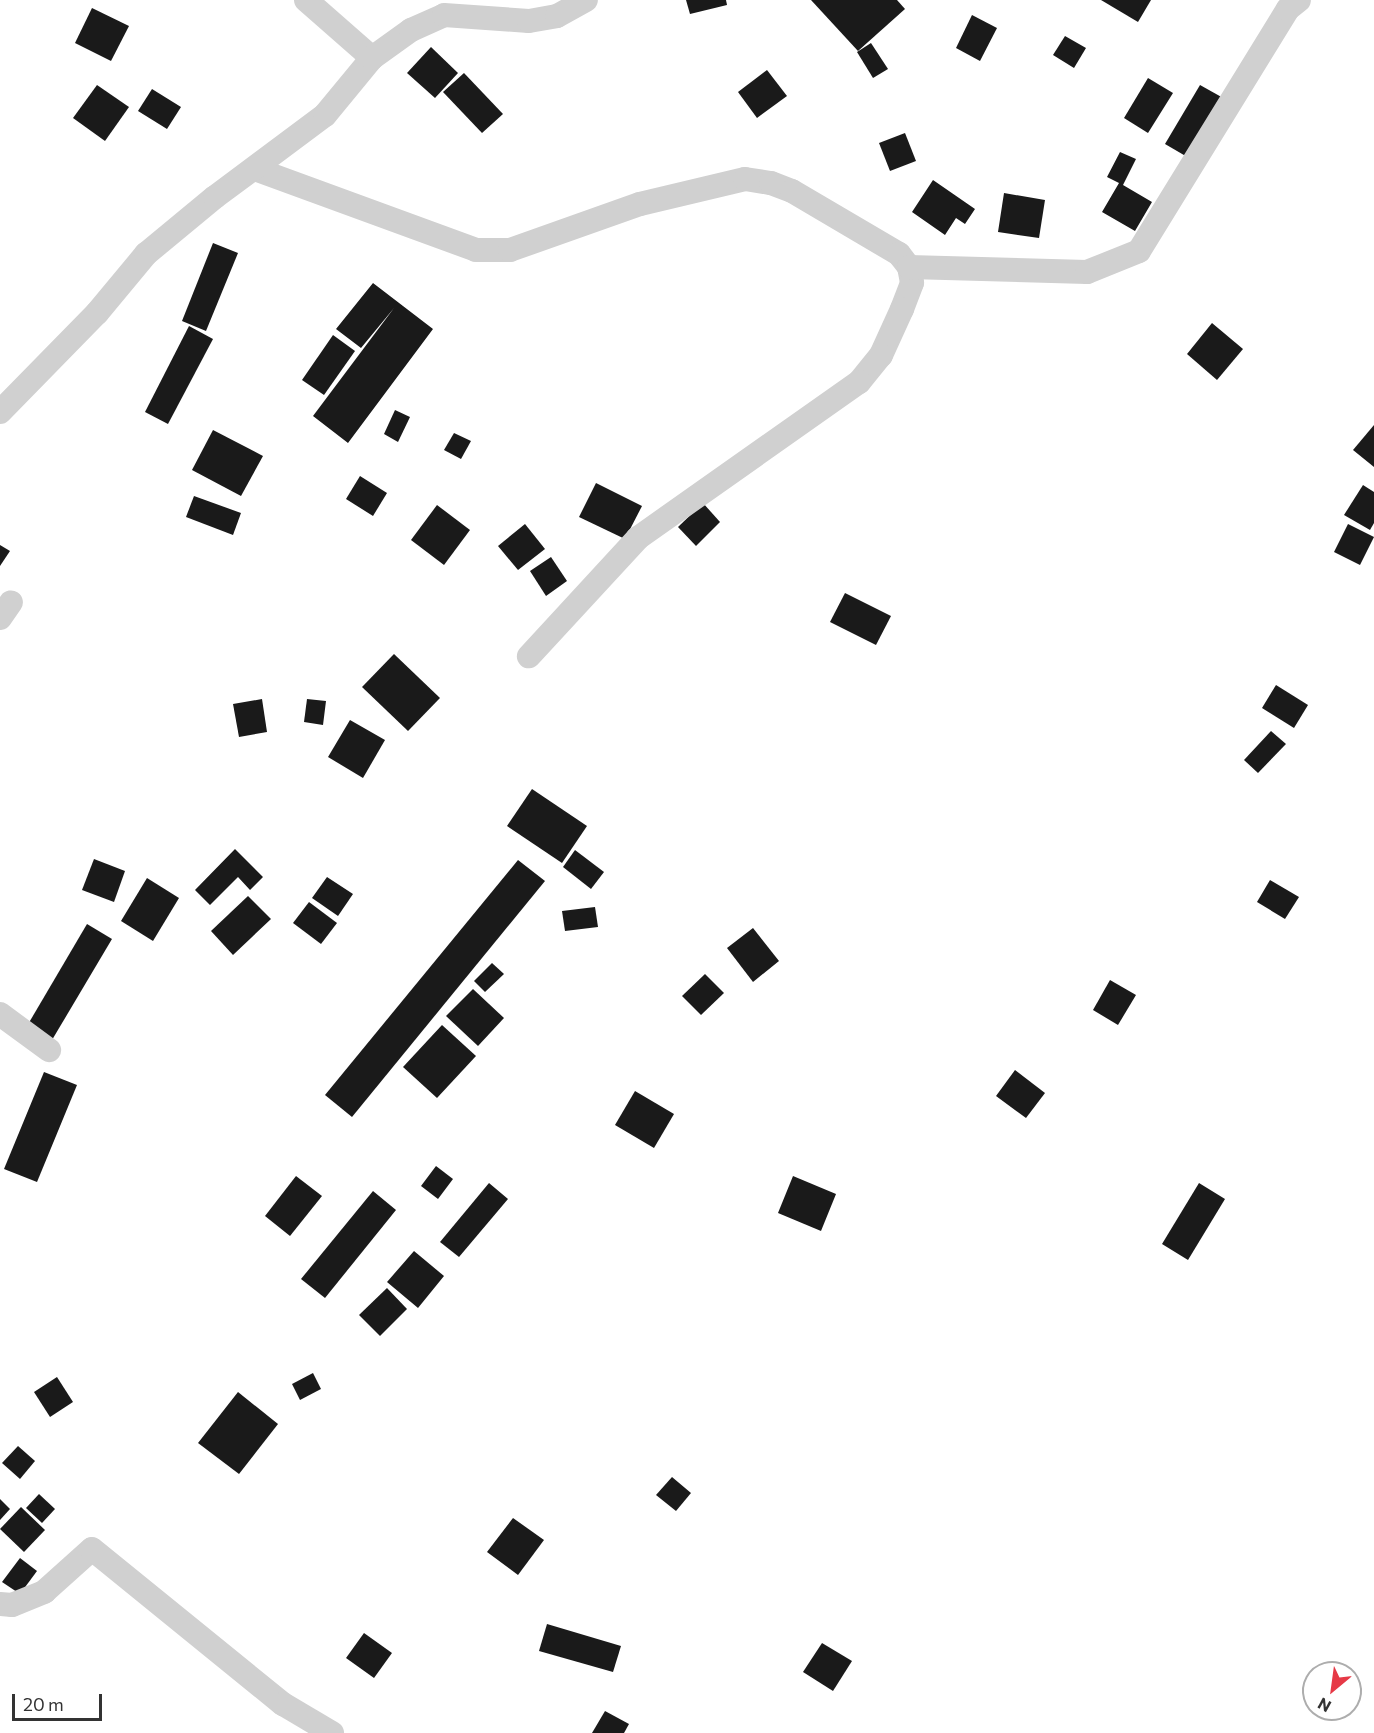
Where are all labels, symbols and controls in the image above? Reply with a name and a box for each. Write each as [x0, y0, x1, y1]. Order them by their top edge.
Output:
north arrow [1302, 1661, 1362, 1721]
scale bar [15, 1682, 105, 1720]
text: 20 m [23, 1693, 64, 1715]
text: N [1314, 1694, 1334, 1717]

